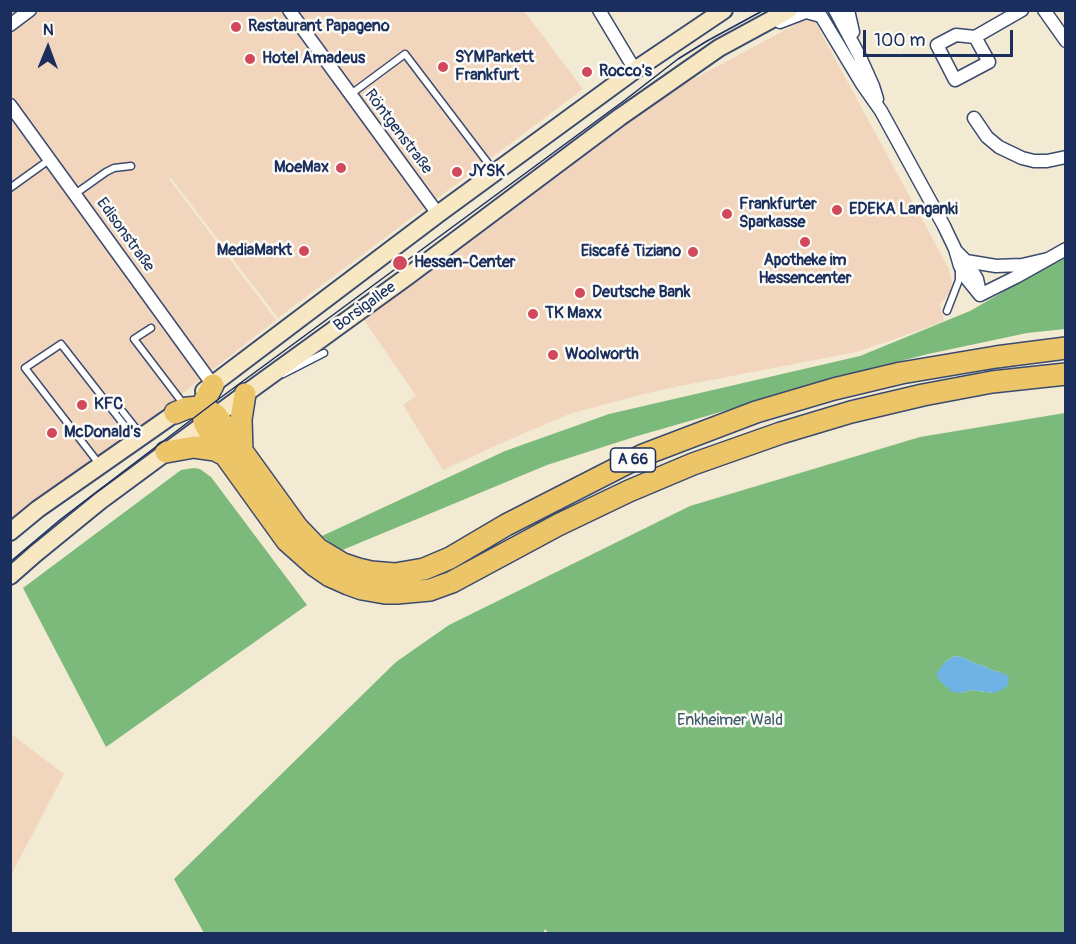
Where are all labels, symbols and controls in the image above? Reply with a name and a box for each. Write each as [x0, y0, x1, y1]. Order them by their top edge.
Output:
place label: Restaurant Papageno [248, 17, 390, 37]
north arrow [18, 18, 78, 78]
scale bar [866, 18, 1016, 56]
text: N [43, 20, 54, 40]
marker: Restaurant Papageno [229, 20, 243, 34]
text: 100 m [874, 29, 926, 52]
place label: SYMParkett Frankfurt [455, 48, 534, 86]
place label: Hotel Amadeus [262, 49, 365, 69]
marker: Hotel Amadeus [243, 52, 257, 66]
marker: SYMParkett Frankfurt [436, 60, 450, 74]
place label: Rocco's [599, 62, 652, 82]
marker: Rocco's [580, 65, 594, 79]
street label: Röntgenstraße [360, 86, 436, 178]
place label: MoeMax [274, 158, 329, 178]
marker: MoeMax [334, 161, 348, 175]
place label: JYSK [469, 162, 505, 182]
marker: JYSK [450, 165, 464, 179]
street label: Edisonstraße [92, 194, 158, 276]
place label: Frankfurter Sparkasse [739, 195, 817, 233]
place label: EDEKA Langanki [849, 200, 958, 220]
marker: EDEKA Langanki [830, 203, 844, 217]
marker: Frankfurter Sparkasse [720, 207, 734, 221]
marker: Apotheke im Hessencenter [798, 235, 812, 249]
place label: MediaMarkt [217, 241, 292, 261]
place label: Eiscafé Tiziano [581, 242, 681, 262]
marker: MediaMarkt [297, 244, 311, 258]
marker: Eiscafé Tiziano [686, 245, 700, 259]
place label: Apotheke im Hessencenter [759, 251, 851, 289]
place label: Hessen-Center [414, 253, 516, 273]
marker: Hessen-Center [391, 254, 409, 272]
street label: Borsigallee [330, 278, 400, 336]
place label: Deutsche Bank [592, 283, 690, 303]
marker: Deutsche Bank [573, 286, 587, 300]
place label: TK Maxx [545, 304, 602, 324]
marker: TK Maxx [526, 307, 540, 321]
place label: Woolworth [565, 345, 639, 365]
marker: Woolworth [546, 348, 560, 362]
place label: KFC [94, 395, 123, 415]
marker: KFC [75, 398, 89, 412]
place label: McDonald's [64, 423, 141, 443]
marker: McDonald's [45, 426, 59, 440]
road number: A 66 [610, 448, 656, 472]
park label: Enkheimer Wald [677, 711, 783, 731]

